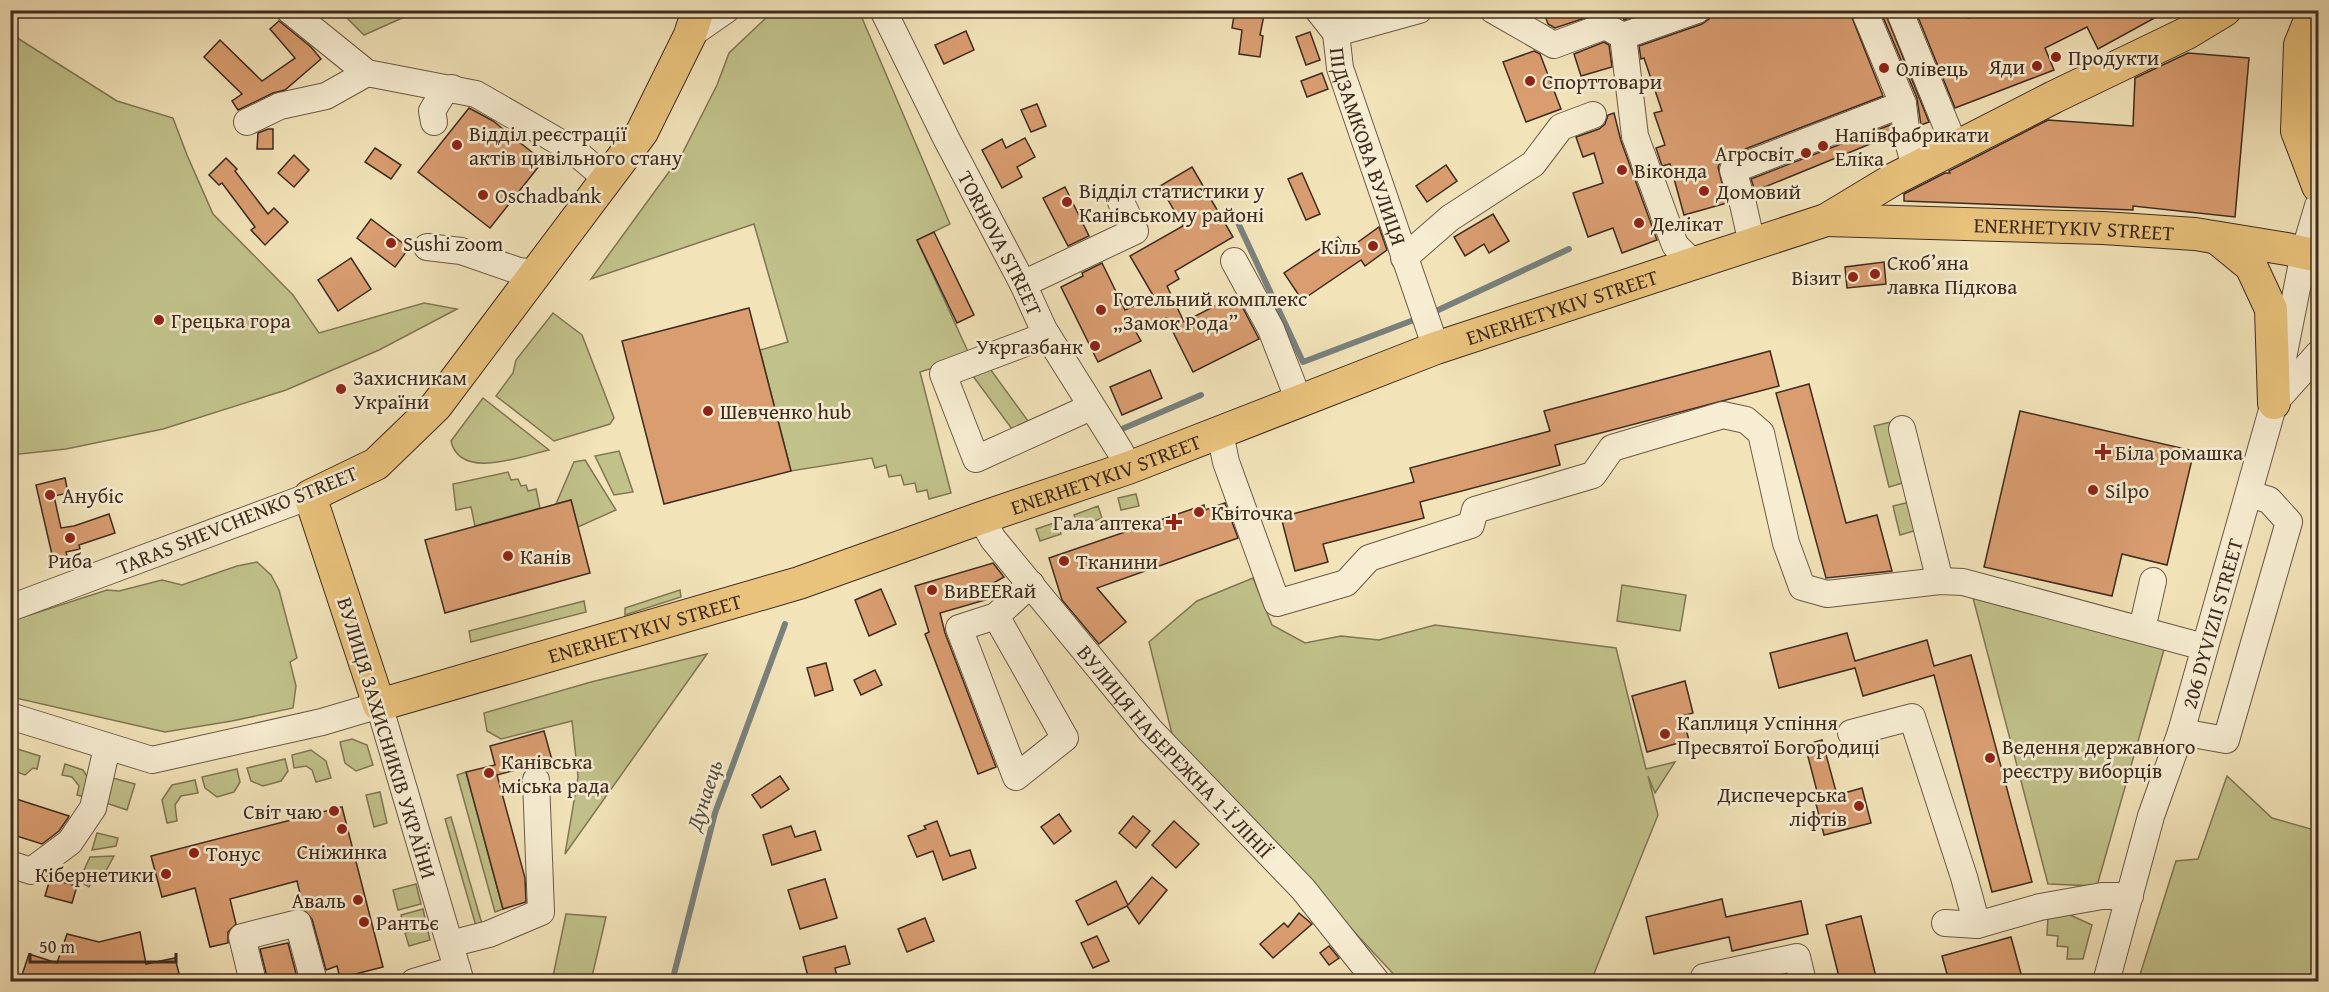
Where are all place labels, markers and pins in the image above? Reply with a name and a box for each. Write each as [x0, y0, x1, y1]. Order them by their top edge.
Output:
place label: Продукти [2068, 42, 2159, 73]
marker: Продукти [2049, 50, 2063, 64]
place label: Яди [1988, 51, 2025, 82]
place label: Олівець [1896, 53, 1968, 84]
marker: Яди [2030, 59, 2044, 73]
marker: Олівець [1877, 61, 1891, 75]
place label: Спорттовари [1542, 66, 1662, 97]
marker: Спорттовари [1523, 74, 1537, 88]
place label: Відділ реєстрації актів цивільного стану [469, 118, 683, 173]
place label: Напівфабрикати Еліка [1835, 119, 1989, 174]
marker: Відділ реєстрації актів цивільного стану [450, 138, 464, 152]
place label: Агросвіт [1715, 138, 1794, 169]
marker: Напівфабрикати Еліка [1816, 139, 1830, 153]
marker: Агросвіт [1799, 146, 1813, 160]
place label: Віконда [1634, 155, 1707, 186]
marker: Віконда [1615, 163, 1629, 177]
place label: Відділ статистики у Канівському районі [1079, 175, 1265, 230]
place label: Домовий [1715, 176, 1801, 207]
place label: Oschadbank [495, 180, 602, 211]
marker: Домовий [1697, 184, 1711, 198]
marker: Oschadbank [476, 188, 490, 202]
marker: Відділ статистики у Канівському районі [1060, 195, 1074, 209]
place label: Делікат [1650, 208, 1723, 239]
marker: Делікат [1632, 216, 1646, 230]
place label: Sushi zoom [403, 228, 503, 259]
place label: Кіль [1321, 231, 1361, 262]
marker: Sushi zoom [384, 236, 398, 250]
marker: Кіль [1366, 239, 1380, 253]
place label: Скоб’яна лавка Підкова [1887, 247, 2017, 302]
place label: Візит [1791, 262, 1841, 293]
marker: Скоб’яна лавка Підкова [1868, 267, 1882, 281]
marker: Візит [1846, 270, 1860, 284]
place label: Готельний комплекс „Замок Рода” [1113, 283, 1307, 338]
marker: Готельний комплекс „Замок Рода” [1094, 303, 1108, 317]
place label: Грецька гора [171, 305, 291, 336]
marker: Грецька гора [152, 313, 166, 327]
place label: Укргазбанк [976, 331, 1083, 362]
marker: Укргазбанк [1088, 339, 1102, 353]
place label: Захисникам України [353, 362, 467, 417]
marker: Захисникам України [334, 382, 348, 396]
place label: Шевченко hub [720, 396, 851, 427]
marker: Шевченко hub [701, 404, 715, 418]
place label: Біла ромашка [2115, 437, 2243, 468]
marker: Біла ромашка [2096, 445, 2110, 459]
place label: Silpo [2105, 475, 2149, 506]
place label: Анубіс [62, 480, 124, 511]
marker: Silpo [2086, 483, 2100, 497]
marker: Анубіс [43, 488, 57, 502]
place label: Квіточка [1211, 497, 1293, 528]
marker: Квіточка [1192, 505, 1206, 519]
place label: Гала аптека [1053, 507, 1162, 538]
marker: Гала аптека [1167, 515, 1181, 529]
marker: Риба [63, 531, 77, 545]
place label: Канів [520, 541, 571, 572]
place label: Риба [48, 545, 92, 576]
place label: Тканини [1076, 546, 1158, 577]
marker: Канів [501, 549, 515, 563]
marker: Тканини [1057, 554, 1071, 568]
place label: ВиBEERай [944, 575, 1036, 606]
marker: ВиBEERай [925, 583, 939, 597]
place label: Каплиця Успіння Пресвятої Богородиці [1677, 707, 1880, 762]
marker: Каплиця Успіння Пресвятої Богородиці [1658, 727, 1672, 741]
place label: Ведення державного реєстру виборців [2002, 731, 2195, 786]
place label: Канівська міська рада [501, 746, 609, 801]
marker: Ведення державного реєстру виборців [1983, 751, 1997, 765]
marker: Канівська міська рада [482, 766, 496, 780]
place label: Диспечерська ліфтів [1716, 779, 1847, 834]
place label: Світ чаю [243, 796, 322, 827]
marker: Диспечерська ліфтів [1852, 799, 1866, 813]
marker: Світ чаю [327, 804, 341, 818]
marker: Сніжинка [335, 822, 349, 836]
place label: Сніжинка [297, 836, 387, 867]
place label: Тонус [206, 838, 261, 869]
marker: Тонус [187, 846, 201, 860]
place label: Кібернетики [35, 859, 154, 890]
marker: Кібернетики [159, 867, 173, 881]
place label: Аваль [292, 885, 346, 916]
marker: Аваль [351, 893, 365, 907]
place label: Рантьє [376, 907, 439, 938]
marker: Рантьє [357, 915, 371, 929]

